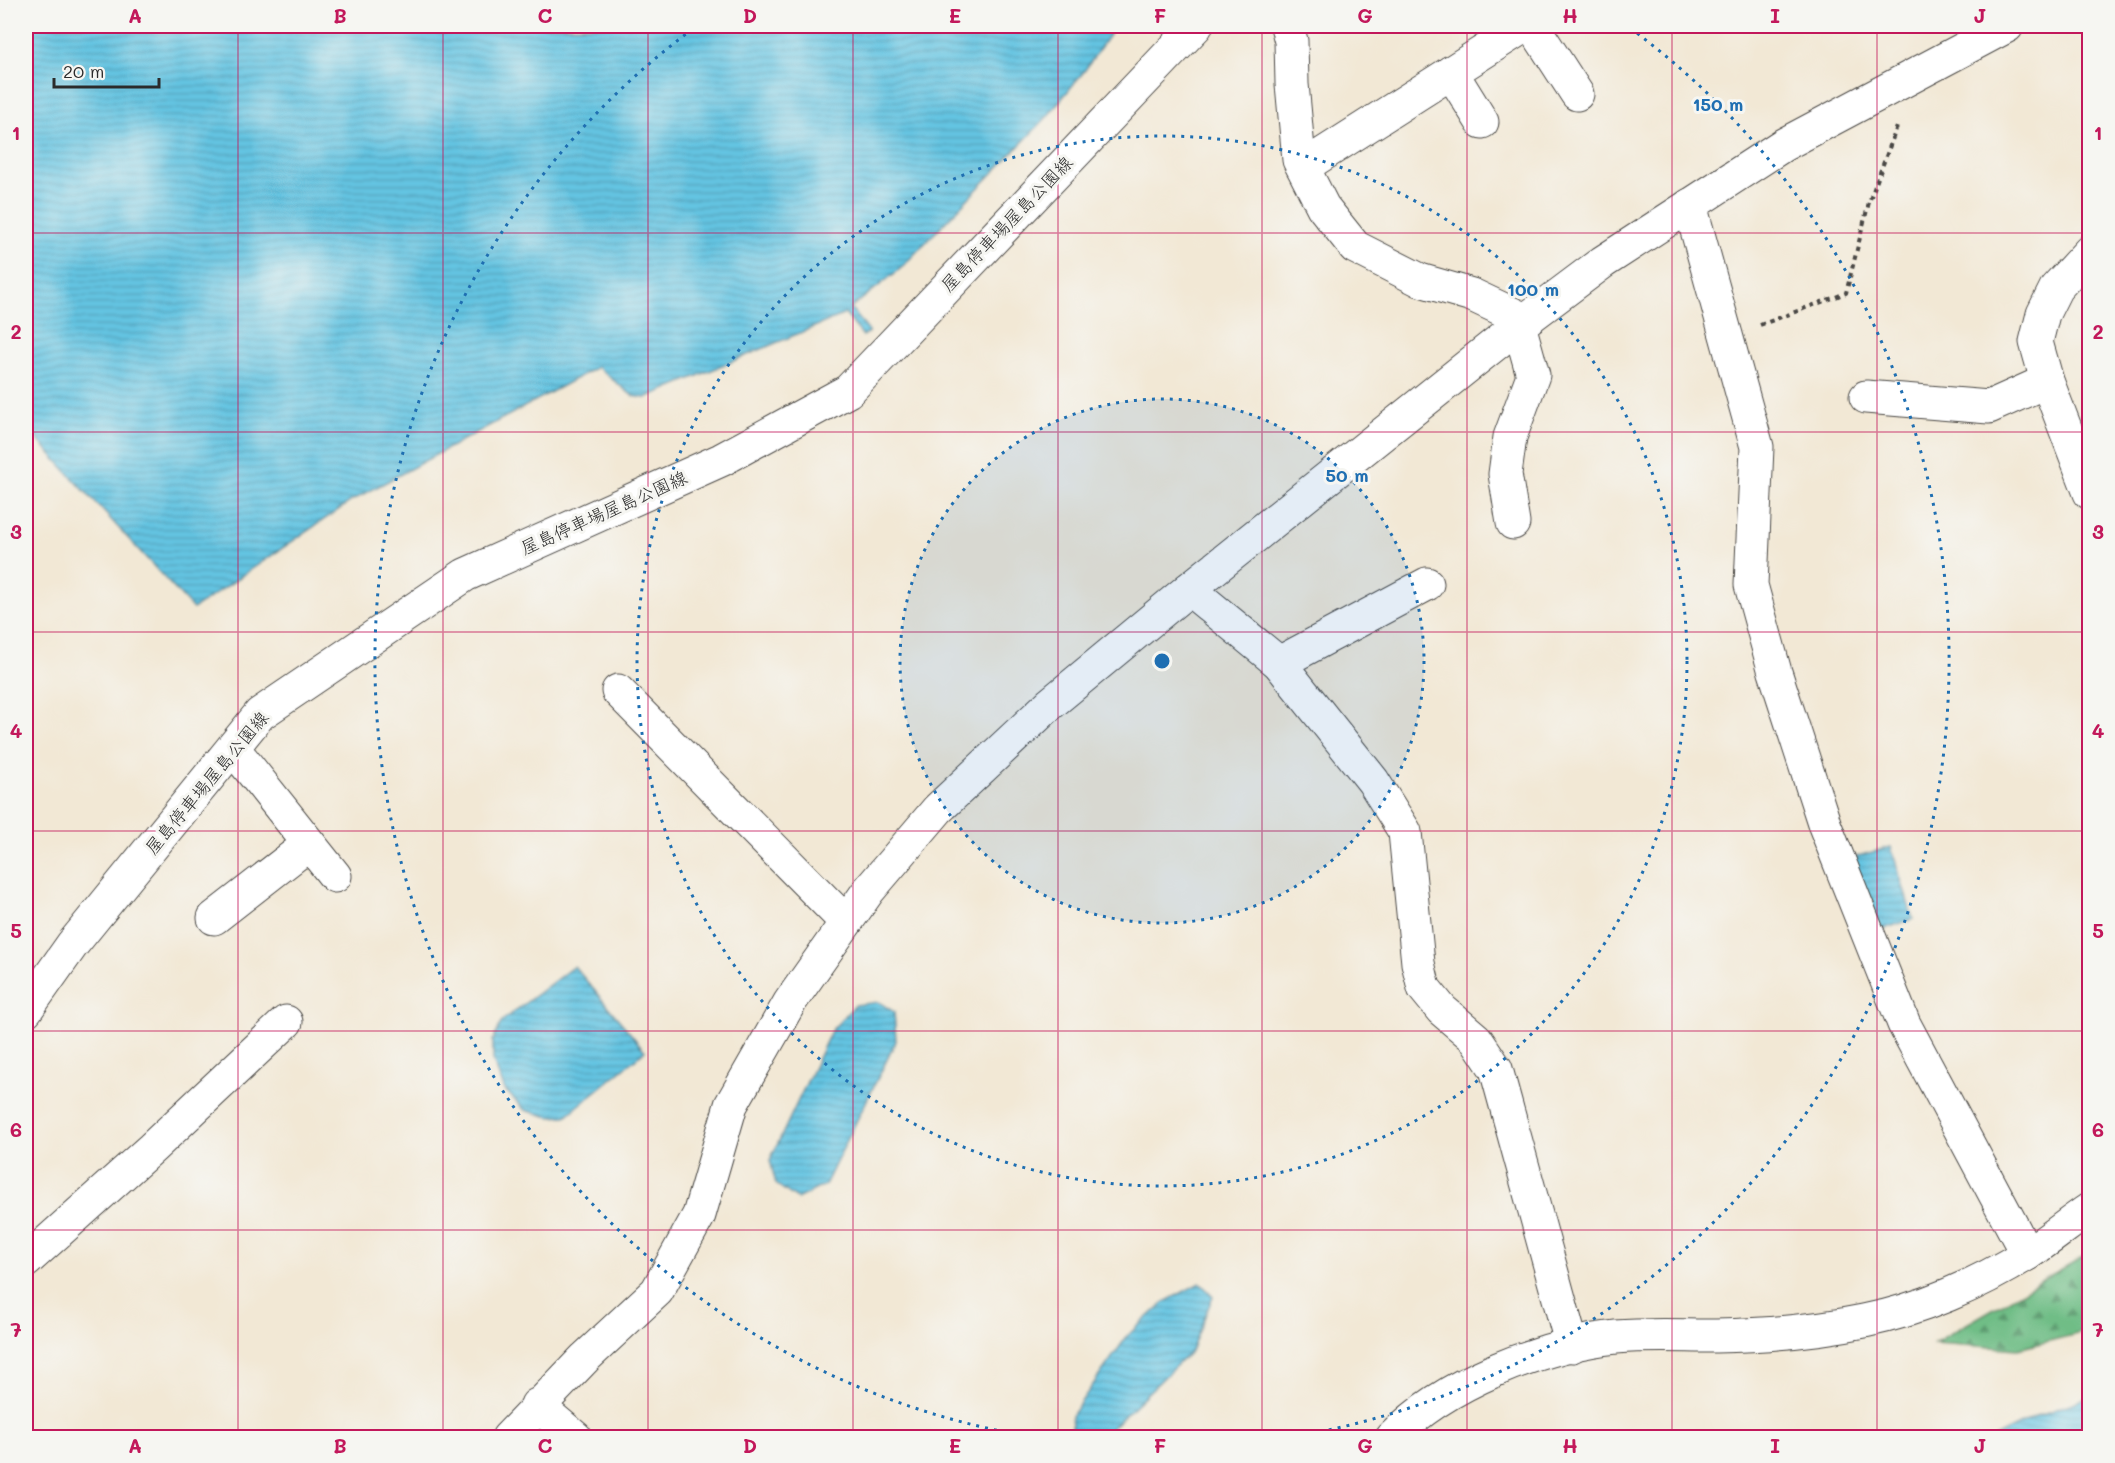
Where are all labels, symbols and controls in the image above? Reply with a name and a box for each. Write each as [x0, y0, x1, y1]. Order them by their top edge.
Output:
text: A [128, 2, 142, 28]
text: B [333, 2, 347, 28]
text: C [538, 2, 553, 28]
text: D [743, 2, 757, 28]
text: E [949, 2, 961, 28]
text: F [1154, 2, 1167, 28]
text: G [1357, 2, 1373, 28]
text: H [1562, 2, 1578, 28]
text: I [1770, 2, 1780, 28]
text: J [1973, 2, 1987, 28]
scale bar [54, 51, 159, 89]
text: 20 m [63, 59, 104, 83]
text: 150 m [1693, 92, 1743, 116]
text: 1 [12, 119, 20, 145]
text: 1 [2094, 119, 2102, 145]
street label: 屋島停車場屋島公園線 [935, 150, 1077, 296]
text: 100 m [1507, 277, 1559, 301]
text: 2 [10, 318, 22, 344]
text: 2 [2092, 318, 2104, 344]
text: 50 m [1326, 463, 1368, 487]
street label: 屋島停車場屋島公園線 [516, 465, 691, 560]
text: 3 [10, 518, 22, 544]
text: 3 [2092, 518, 2104, 544]
centre of rings [1152, 651, 1172, 671]
street label: 屋島停車場屋島公園線 [139, 706, 273, 859]
text: 4 [10, 717, 23, 743]
text: 4 [2092, 717, 2105, 743]
text: 5 [10, 917, 22, 943]
text: 5 [2092, 917, 2104, 943]
text: 6 [10, 1116, 22, 1142]
text: 6 [2092, 1116, 2104, 1142]
text: 7 [10, 1316, 22, 1342]
text: 7 [2092, 1316, 2104, 1342]
text: A [128, 1432, 142, 1458]
text: B [333, 1432, 347, 1458]
text: C [538, 1432, 553, 1458]
text: D [743, 1432, 757, 1458]
text: E [949, 1432, 961, 1458]
text: F [1154, 1432, 1167, 1458]
text: G [1357, 1432, 1373, 1458]
text: H [1562, 1432, 1578, 1458]
text: I [1770, 1432, 1780, 1458]
text: J [1973, 1432, 1987, 1458]

